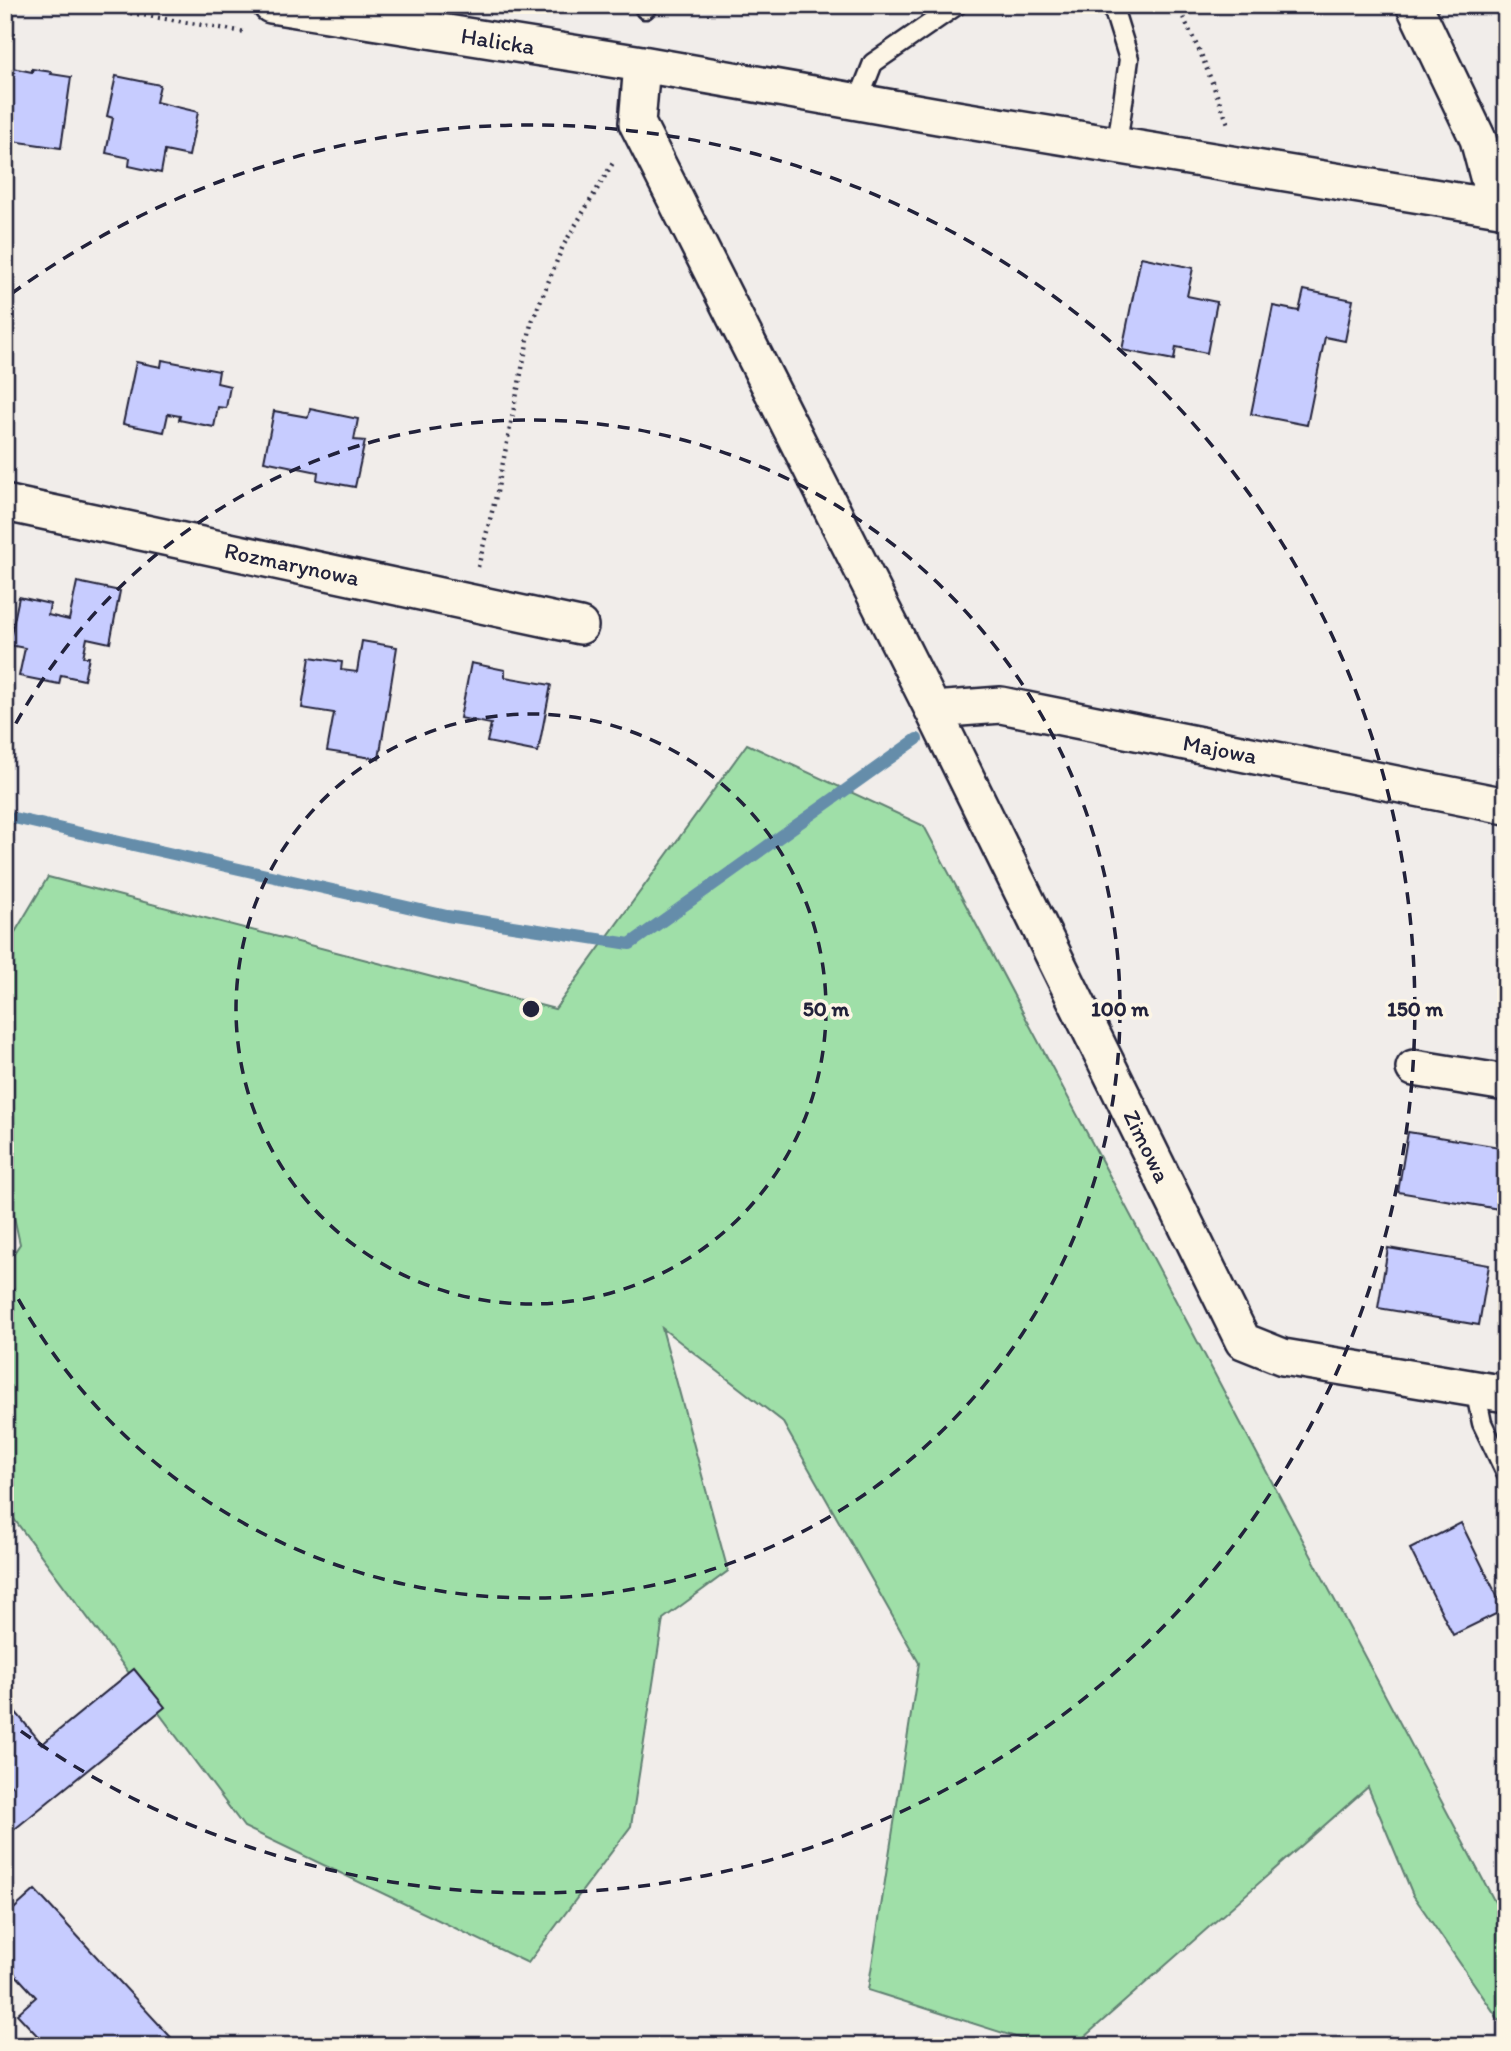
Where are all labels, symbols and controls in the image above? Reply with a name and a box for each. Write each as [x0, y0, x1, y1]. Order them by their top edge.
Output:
street label: Halicka [459, 21, 537, 61]
street label: Rozmarynowa [222, 536, 362, 592]
street label: Majowa [1181, 728, 1260, 770]
text: 50 m [803, 996, 850, 1021]
text: 100 m [1091, 996, 1149, 1021]
text: 150 m [1387, 996, 1443, 1021]
centre of rings [519, 997, 543, 1021]
street label: Zimowa [1117, 1105, 1177, 1187]

